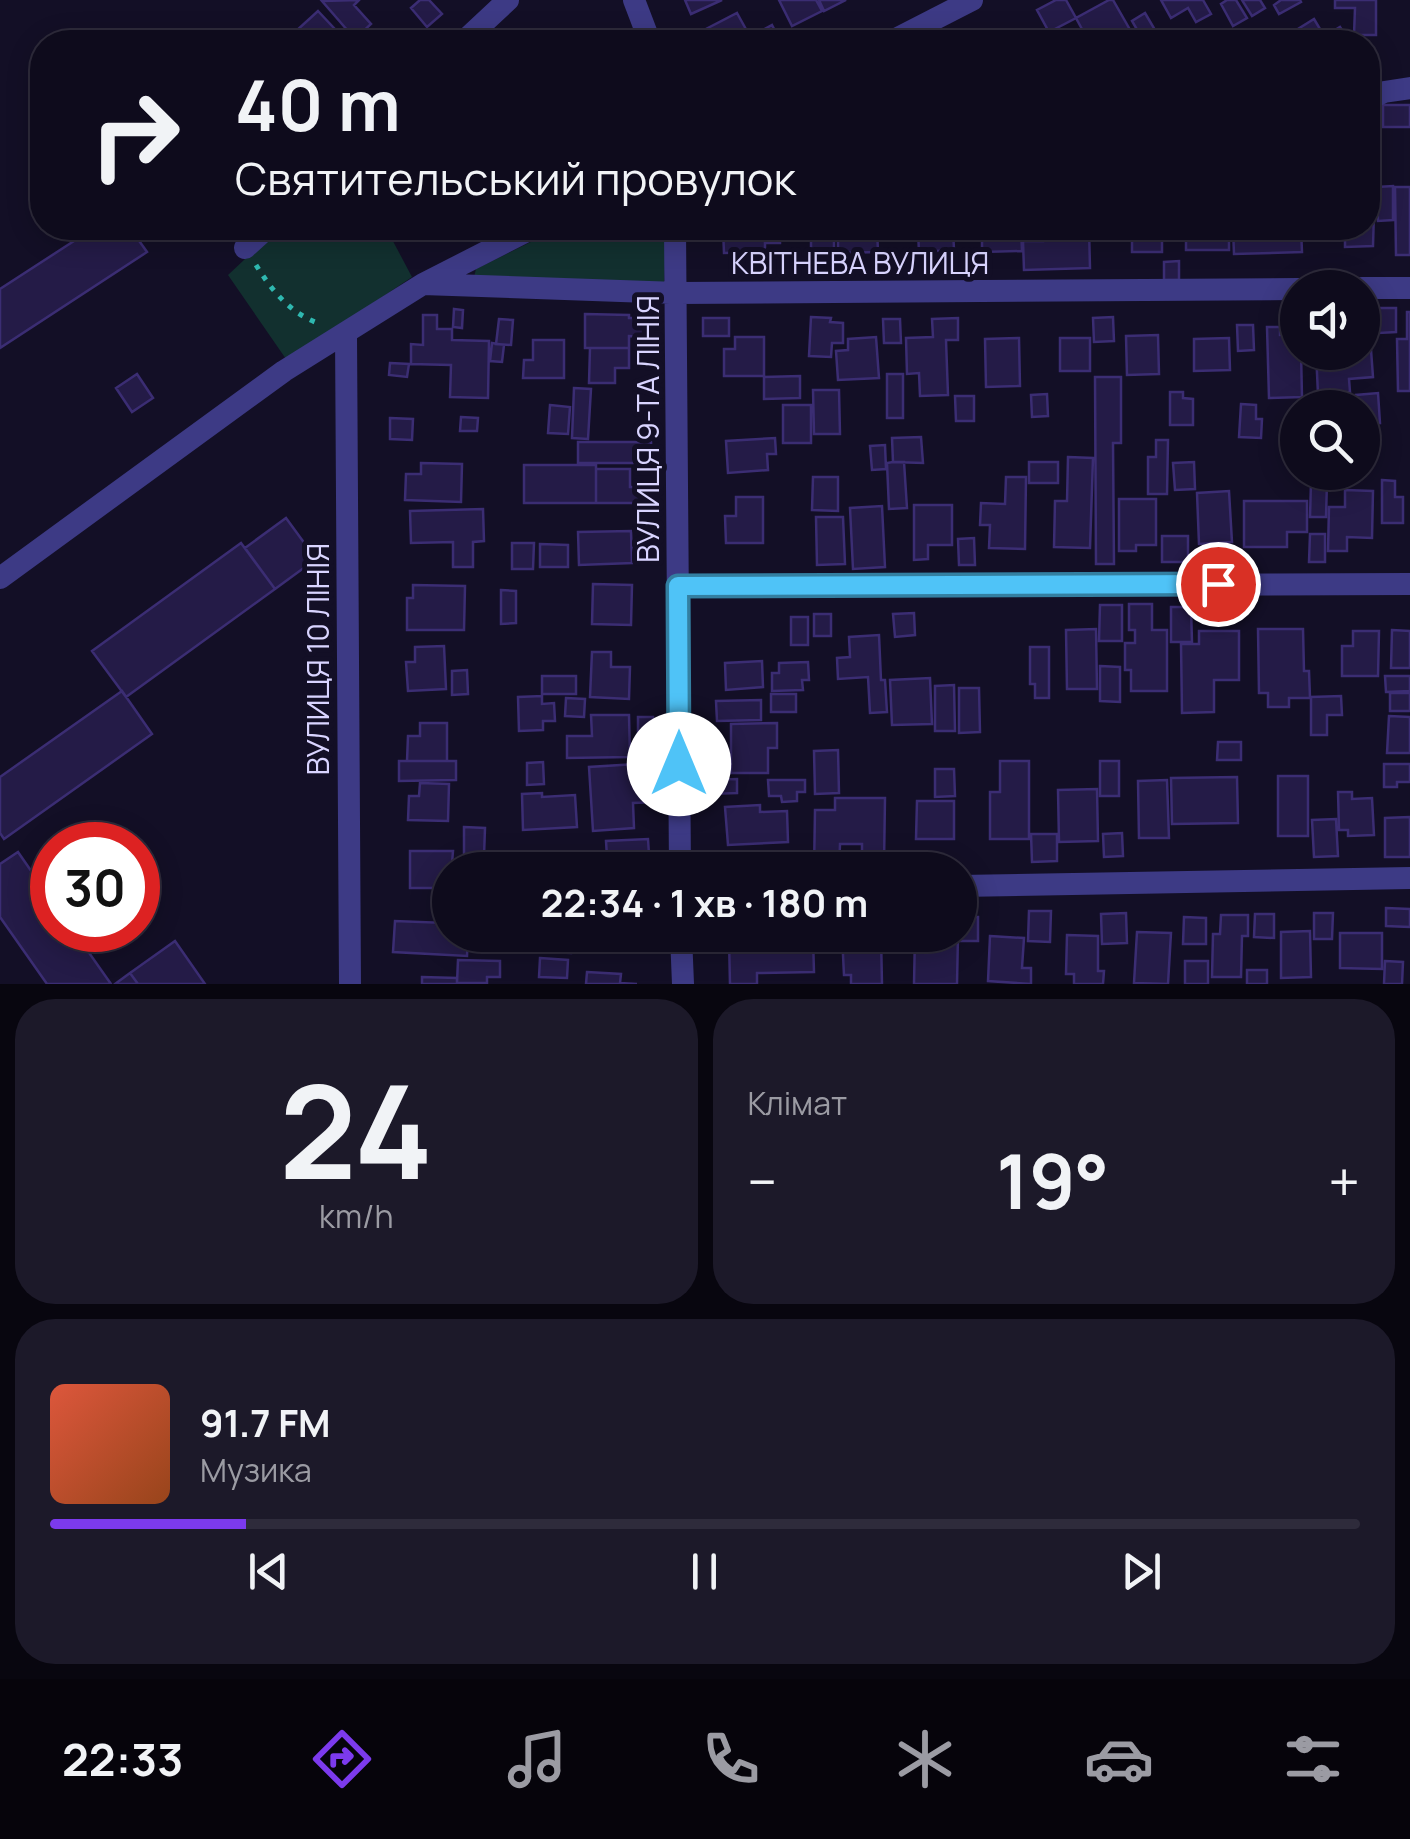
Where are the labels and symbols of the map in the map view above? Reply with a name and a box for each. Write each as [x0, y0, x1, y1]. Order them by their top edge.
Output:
street label: КВІТНЕВА ВУЛИЦЯ [731, 242, 989, 283]
street label: ВУЛИЦЯ 9-ТА ЛІНІЯ [627, 295, 668, 563]
pin [1176, 542, 1261, 627]
street label: ВУЛИЦЯ 10 ЛІНІЯ [297, 543, 338, 775]
position arrow [627, 712, 731, 816]
speed limit sign: 30 [30, 822, 160, 952]

